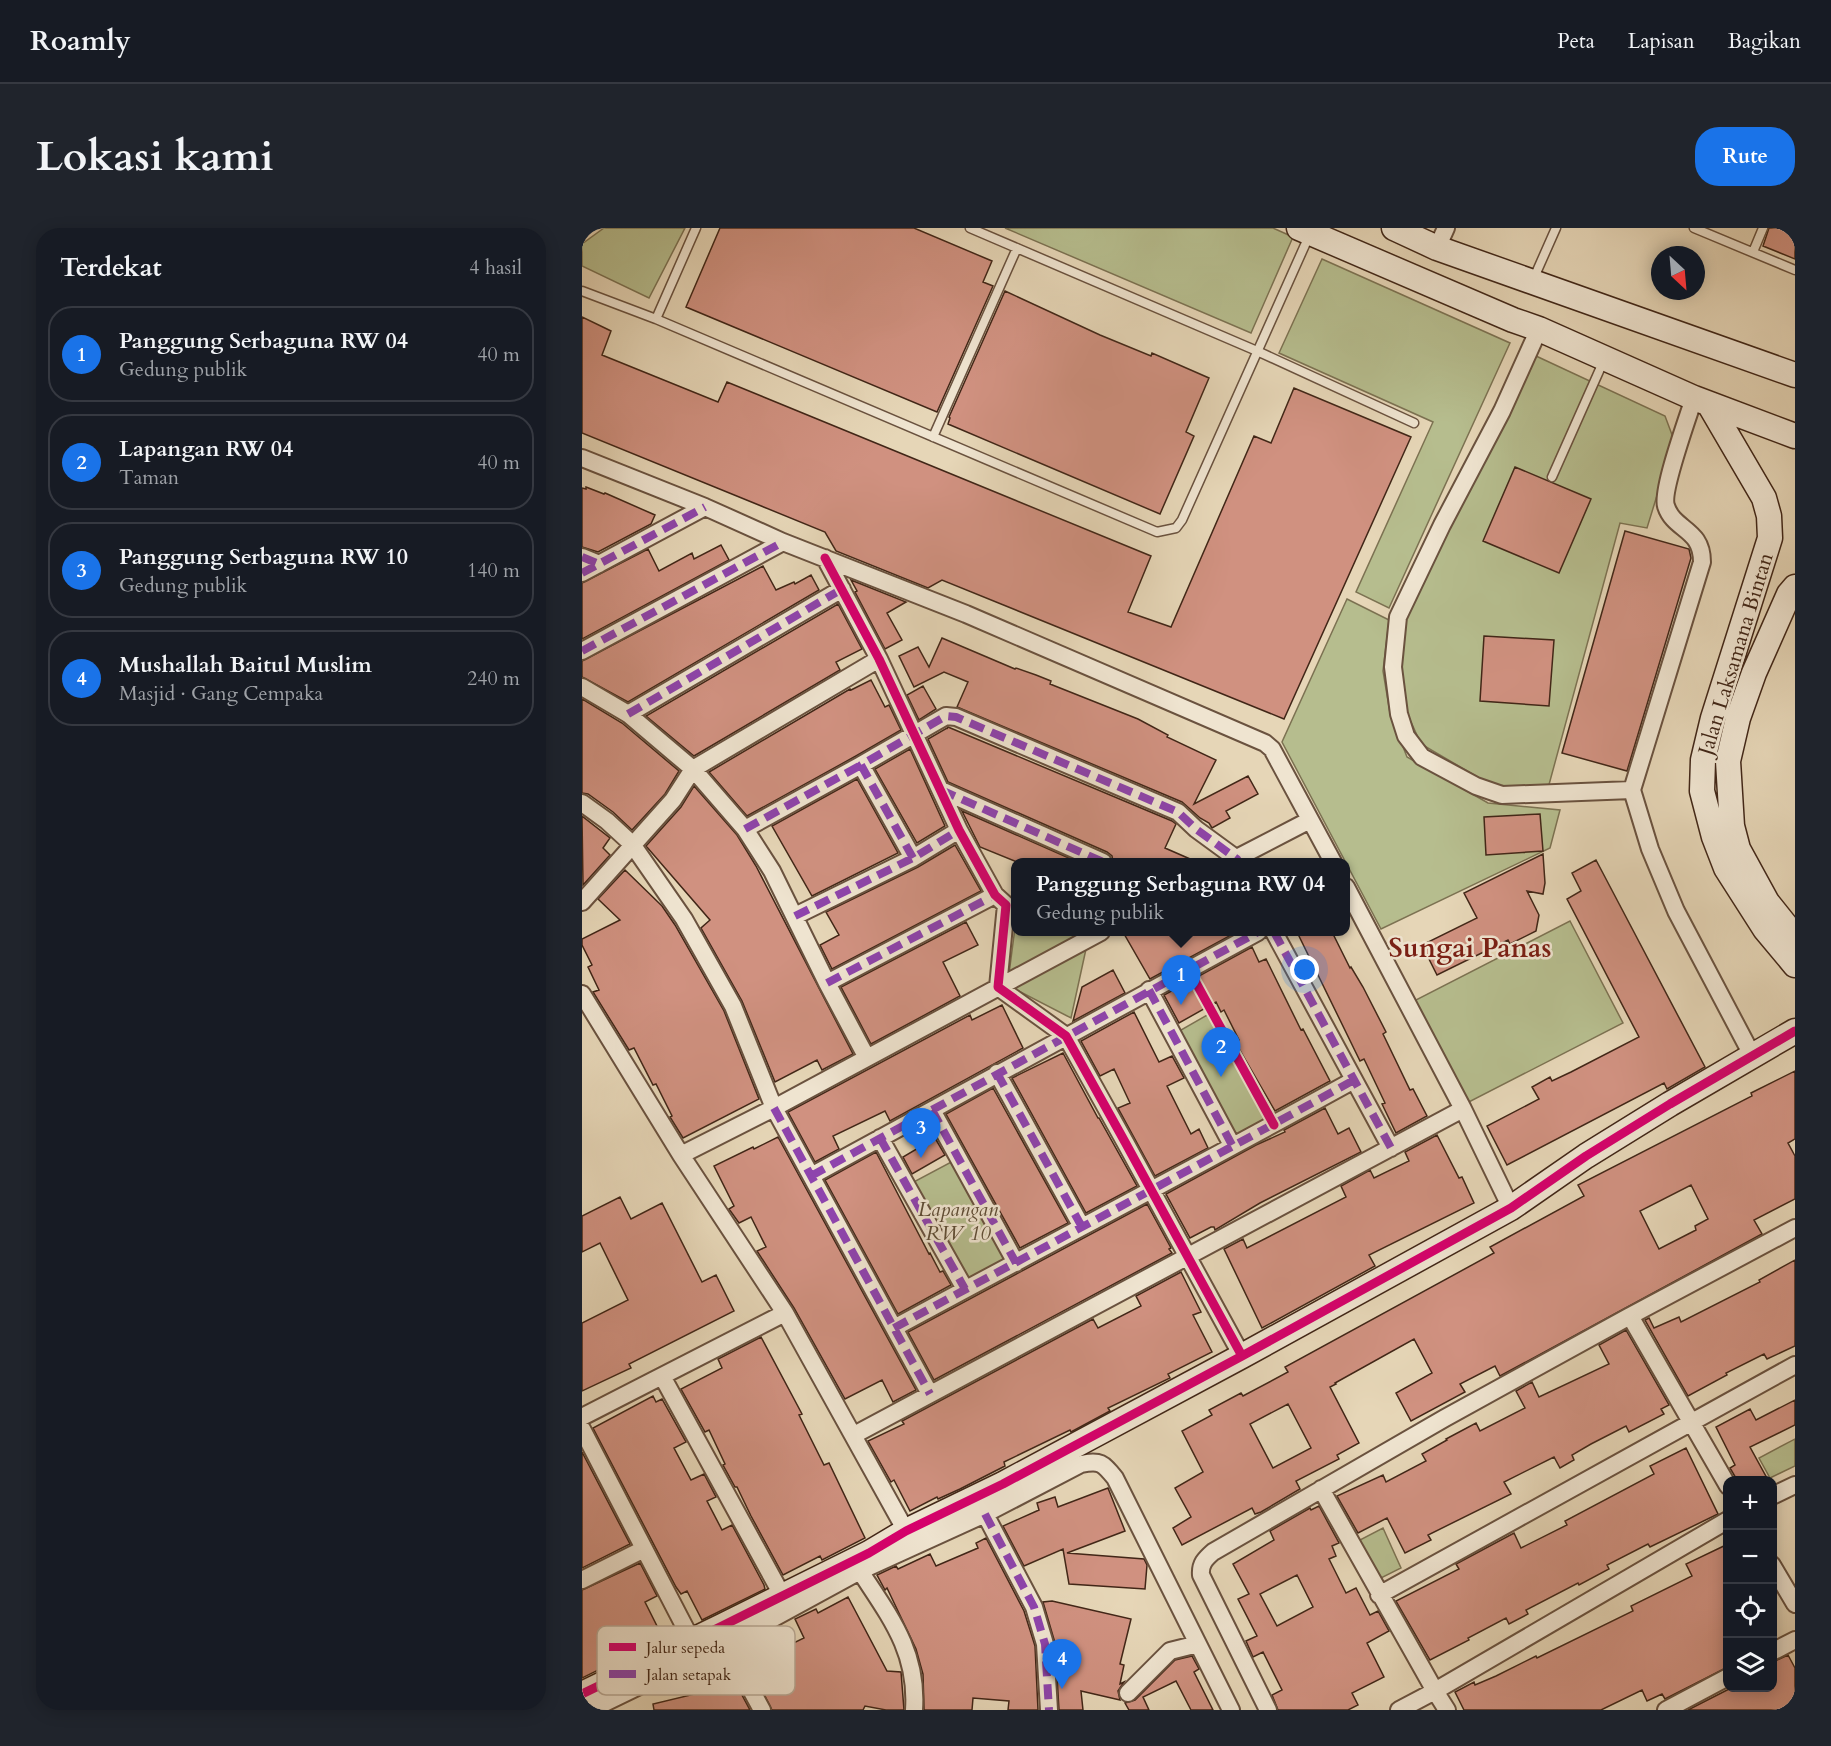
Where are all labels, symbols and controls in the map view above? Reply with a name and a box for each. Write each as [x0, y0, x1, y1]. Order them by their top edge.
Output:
text: Roamly [30, 22, 131, 60]
text: Peta [1557, 27, 1595, 56]
text: Lapisan [1628, 27, 1695, 56]
text: Bagikan [1728, 27, 1801, 56]
button: Rute [1695, 127, 1795, 186]
text: Lokasi kami [36, 128, 274, 185]
north arrow [1651, 246, 1705, 300]
text: Terdekat [60, 250, 162, 285]
text: 4 hasil [469, 254, 522, 281]
text: Panggung Serbaguna RW 04 [119, 326, 408, 356]
text: 1 [76, 341, 87, 368]
text: 40 m [477, 341, 520, 368]
text: Gedung publik [119, 356, 247, 383]
text: Lapangan RW 04 [119, 434, 293, 464]
text: 2 [76, 449, 87, 476]
text: 40 m [477, 449, 520, 476]
text: Taman [119, 464, 179, 491]
text: Panggung Serbaguna RW 10 [119, 542, 408, 572]
street label: Jalan Laksamana Bintan [1690, 549, 1781, 762]
text: 3 [76, 557, 87, 584]
text: 140 m [467, 557, 520, 584]
text: Gedung publik [119, 572, 247, 599]
text: Mushallah Baitul Muslim [119, 650, 372, 680]
text: 4 [76, 665, 87, 692]
text: 240 m [467, 665, 520, 692]
text: Masjid · Gang Cempaka [119, 680, 323, 707]
popup [1011, 858, 1350, 936]
text: Panggung Serbaguna RW 04 [1036, 869, 1325, 899]
text: Gedung publik [1036, 899, 1164, 926]
district label: Sungai Panas [1389, 930, 1551, 967]
your location [1290, 955, 1319, 984]
pin: 1 [1162, 956, 1200, 1005]
pin: 2 [1202, 1028, 1240, 1077]
pin: 3 [902, 1108, 940, 1158]
park label: Lapangan RW 10 [918, 1195, 999, 1248]
map controls [1723, 1476, 1777, 1692]
button: + [1723, 1476, 1777, 1530]
button: − [1723, 1530, 1777, 1584]
button: locate [1723, 1584, 1777, 1638]
legend [597, 1626, 795, 1695]
text: Jalur sepeda [644, 1637, 725, 1659]
button: layers [1723, 1638, 1777, 1692]
pin: 4 [1042, 1640, 1082, 1689]
text: Jalan setapak [644, 1664, 732, 1686]

